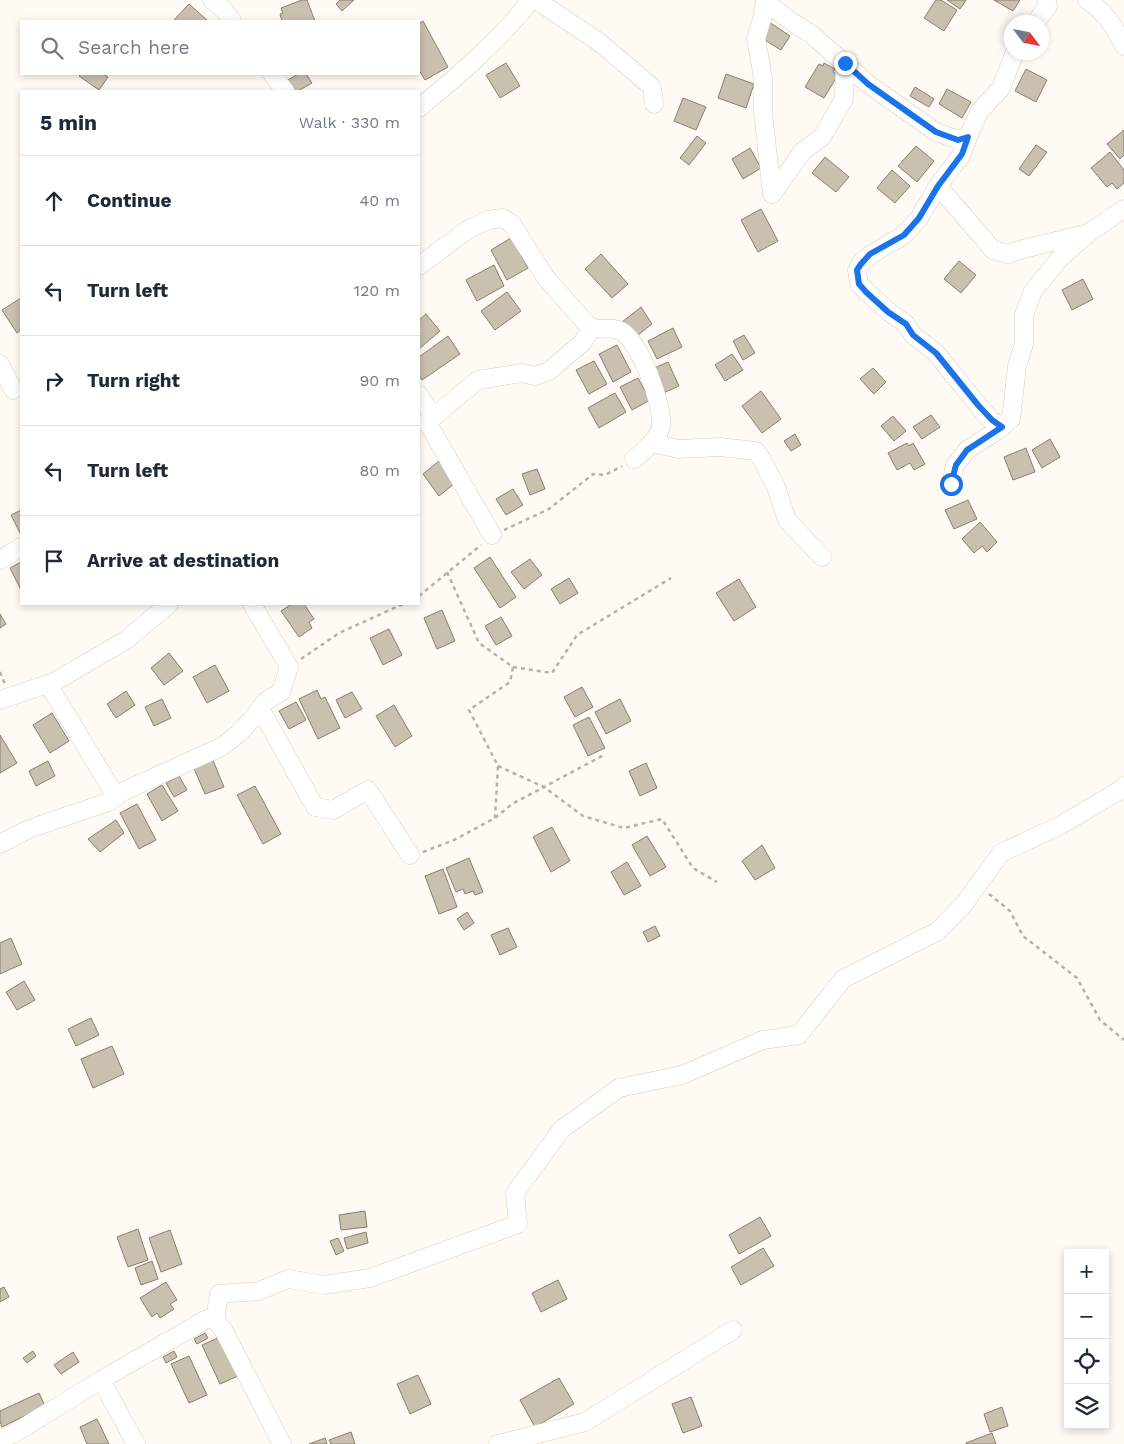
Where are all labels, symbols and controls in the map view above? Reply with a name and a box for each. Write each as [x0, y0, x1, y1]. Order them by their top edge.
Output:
north arrow [1004, 15, 1049, 60]
search box [20, 20, 420, 75]
icon: search [38, 34, 66, 62]
text: Search here [78, 36, 189, 59]
route end [834, 52, 857, 75]
text: 5 min [40, 110, 97, 135]
text: Walk · 330 m [299, 113, 400, 132]
icon: ahead [40, 187, 68, 215]
text: Continue [87, 189, 171, 212]
text: 40 m [360, 191, 400, 210]
icon: left [40, 277, 68, 305]
text: Turn left [87, 279, 168, 302]
text: 120 m [354, 281, 400, 300]
icon: right [40, 367, 68, 395]
text: Turn right [87, 369, 180, 392]
text: 90 m [359, 371, 400, 390]
icon: left [40, 457, 68, 485]
text: Turn left [87, 459, 168, 482]
text: 80 m [359, 461, 400, 480]
route start [940, 473, 963, 496]
icon: arrive [40, 547, 68, 575]
text: Arrive at destination [87, 549, 279, 572]
map controls [1064, 1249, 1109, 1429]
button: + [1064, 1249, 1109, 1294]
button: − [1064, 1294, 1109, 1339]
button: locate [1064, 1339, 1109, 1384]
button: layers [1064, 1384, 1109, 1429]

